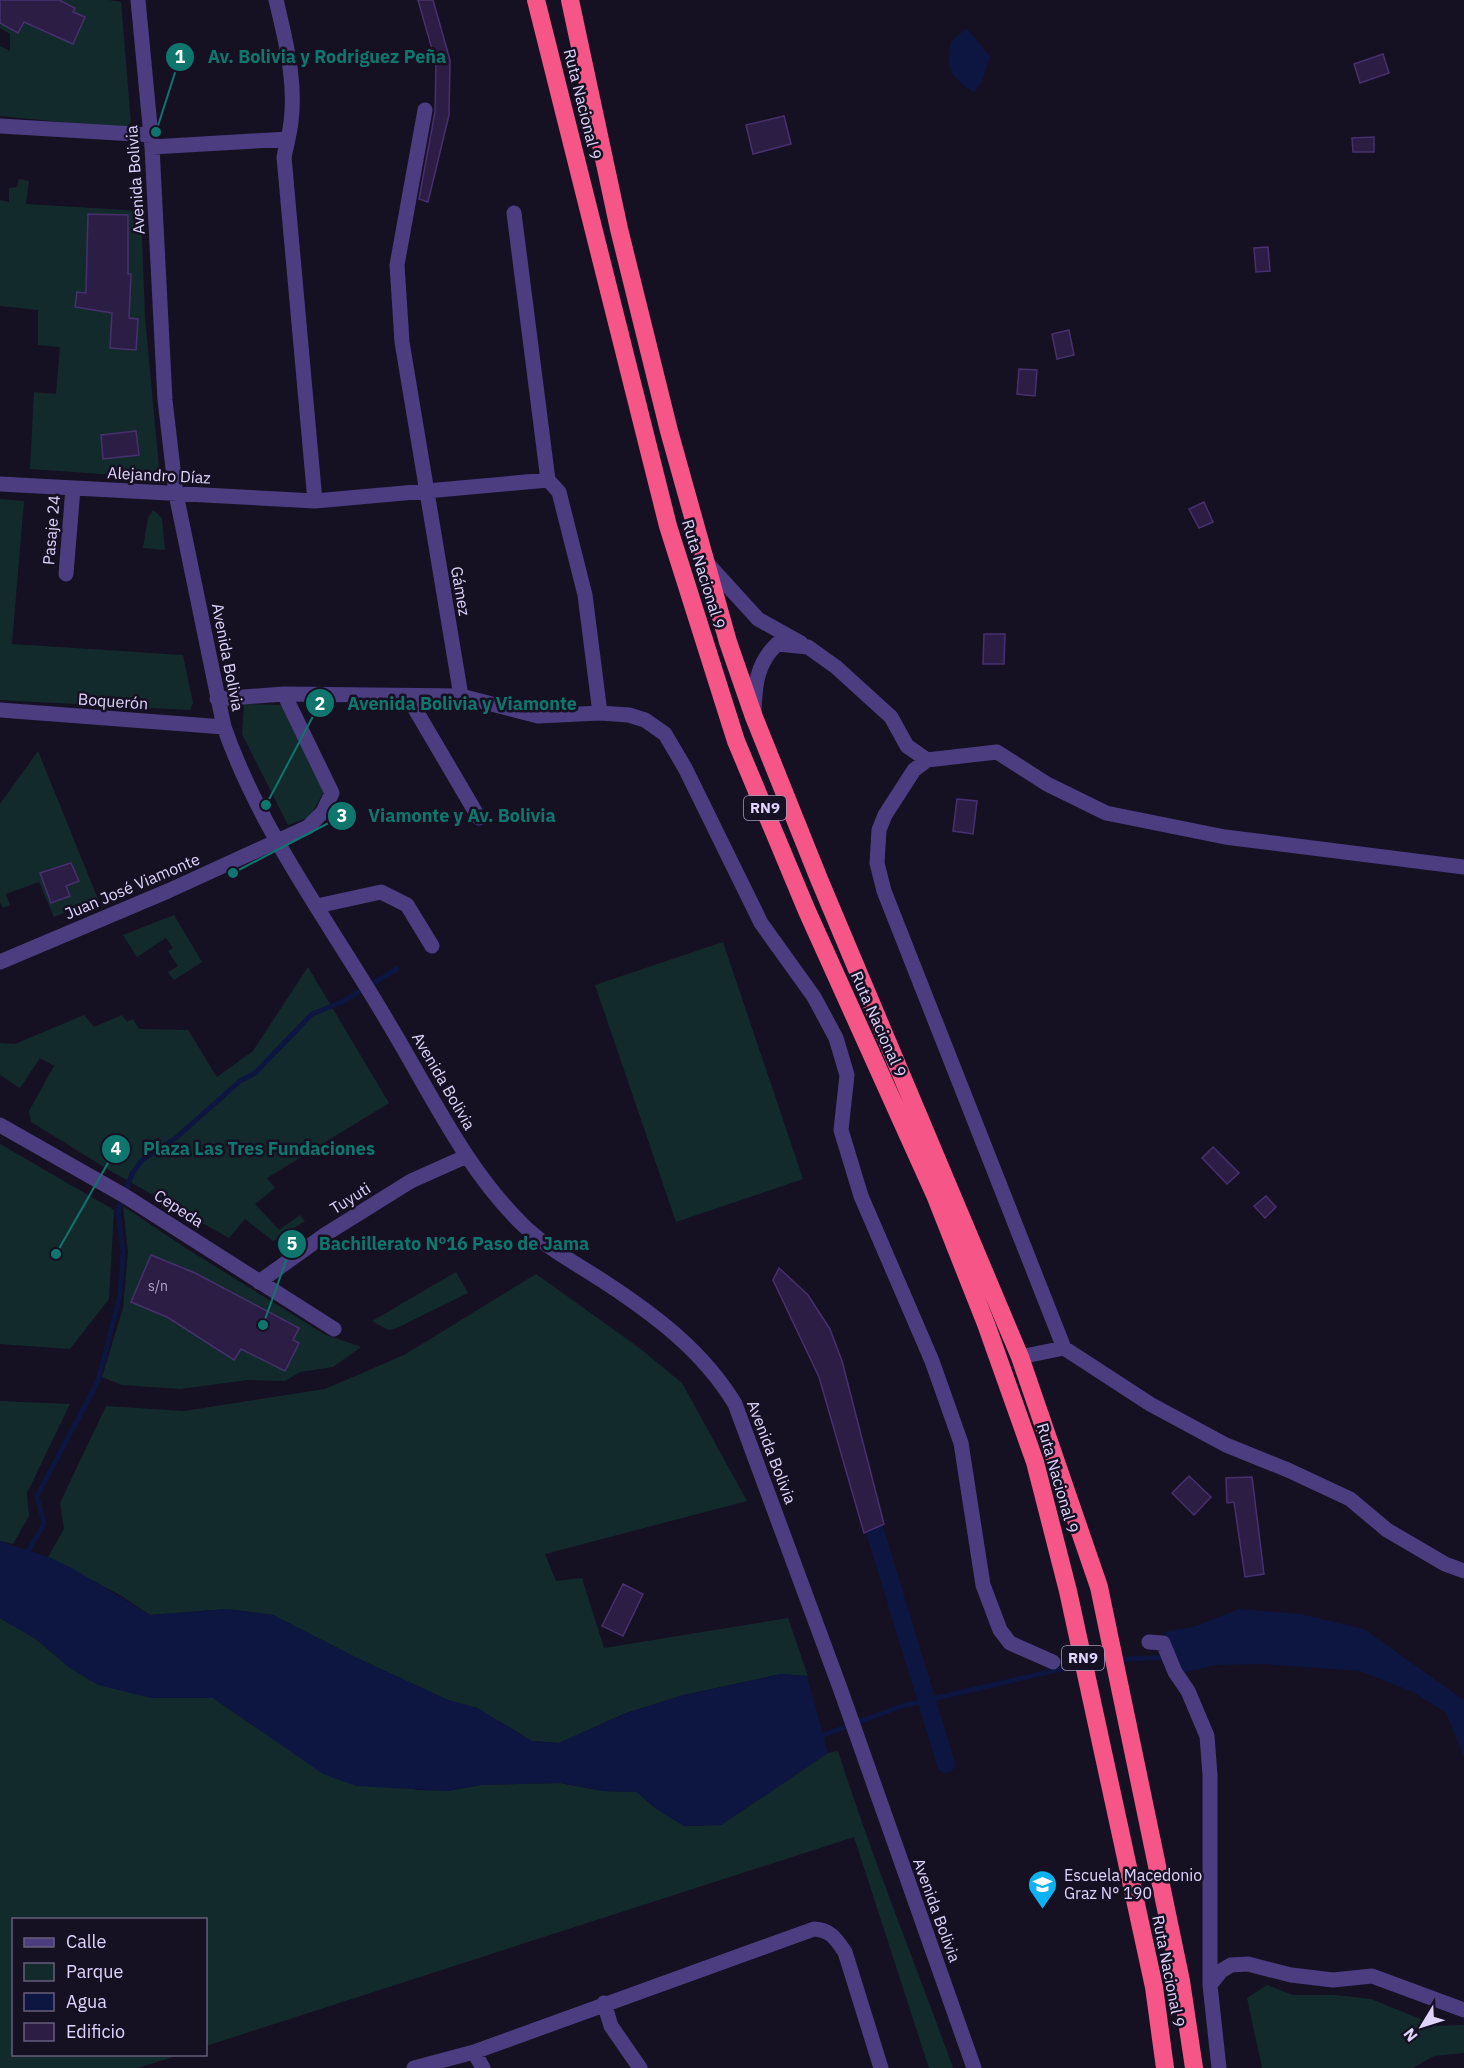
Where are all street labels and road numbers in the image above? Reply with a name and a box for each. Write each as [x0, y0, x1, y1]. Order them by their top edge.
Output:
street label: Ruta Nacional 9 [560, 47, 606, 161]
street label: Avenida Bolivia [121, 124, 149, 235]
street label: Alejandro Díaz [107, 462, 211, 488]
street label: Pasaje 24 [38, 494, 64, 566]
street label: Ruta Nacional 9 [678, 517, 730, 631]
street label: Gámez [447, 565, 475, 617]
street label: Avenida Bolivia [208, 601, 248, 713]
street label: Boquerón [77, 689, 149, 713]
road number: RN9 [744, 796, 786, 820]
street label: Juan José Viamonte [61, 848, 203, 923]
street label: Ruta Nacional 9 [847, 968, 911, 1080]
street label: Avenida Bolivia [408, 1029, 480, 1134]
street label: Tuyuti [326, 1178, 374, 1218]
street label: Cepeda [151, 1185, 208, 1232]
street label: Avenida Bolivia [743, 1397, 801, 1507]
street label: Ruta Nacional 9 [1033, 1421, 1083, 1535]
road number: RN9 [1062, 1646, 1104, 1670]
street label: Avenida Bolivia [909, 1855, 965, 1965]
street label: Ruta Nacional 9 [1148, 1913, 1190, 2029]

